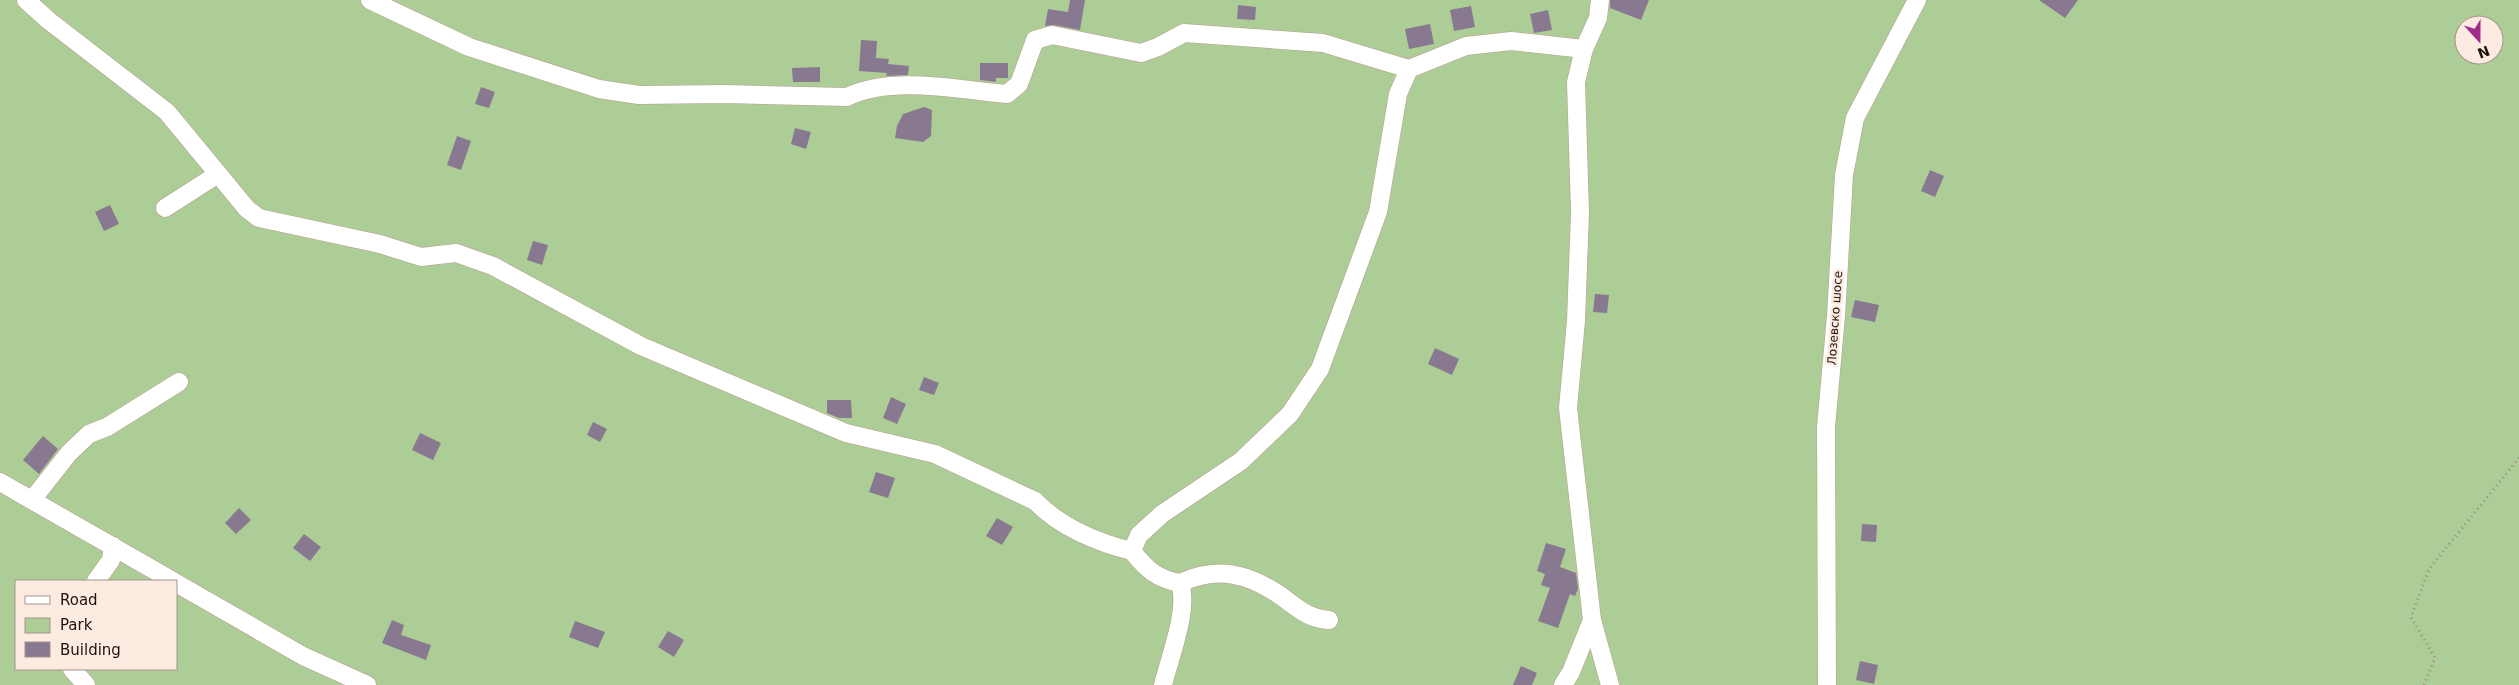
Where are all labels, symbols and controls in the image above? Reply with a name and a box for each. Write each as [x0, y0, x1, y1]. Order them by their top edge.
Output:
north arrow [2454, 15, 2504, 65]
text: N [2475, 43, 2492, 62]
street label: Лозевско шосе [1825, 270, 1845, 366]
legend [15, 580, 178, 670]
text: Road [60, 591, 98, 609]
text: Park [60, 616, 93, 634]
text: Building [60, 641, 121, 659]

